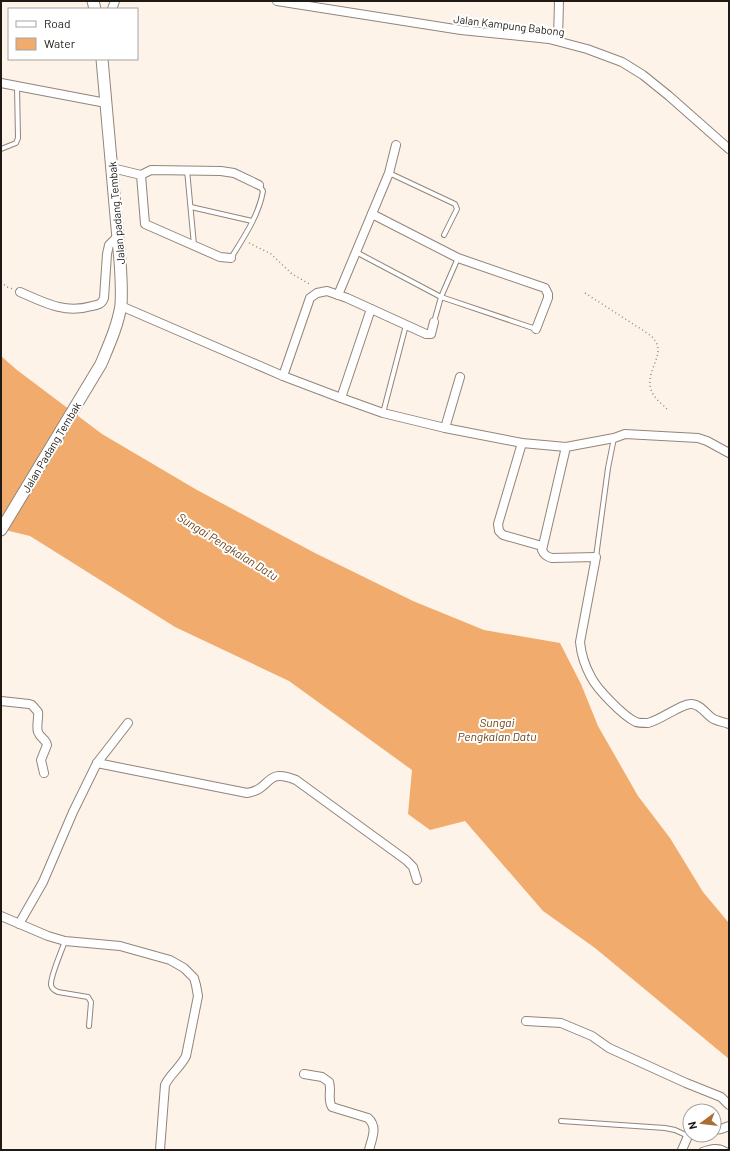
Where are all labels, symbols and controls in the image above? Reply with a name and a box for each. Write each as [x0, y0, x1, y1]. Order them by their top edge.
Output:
legend [8, 8, 138, 60]
street label: Jalan Kampung Babong [453, 12, 565, 38]
text: Road [44, 16, 71, 30]
text: Water [44, 36, 76, 50]
street label: Jalan padang Tembak [105, 161, 127, 265]
street label: Jalan Padang Tembak [19, 399, 83, 495]
water label: Sungai Pengkalan Datu [175, 509, 281, 583]
water label: Sungai Pengkalan Datu [458, 715, 536, 743]
north arrow [682, 1103, 722, 1143]
text: N [685, 1120, 699, 1131]

